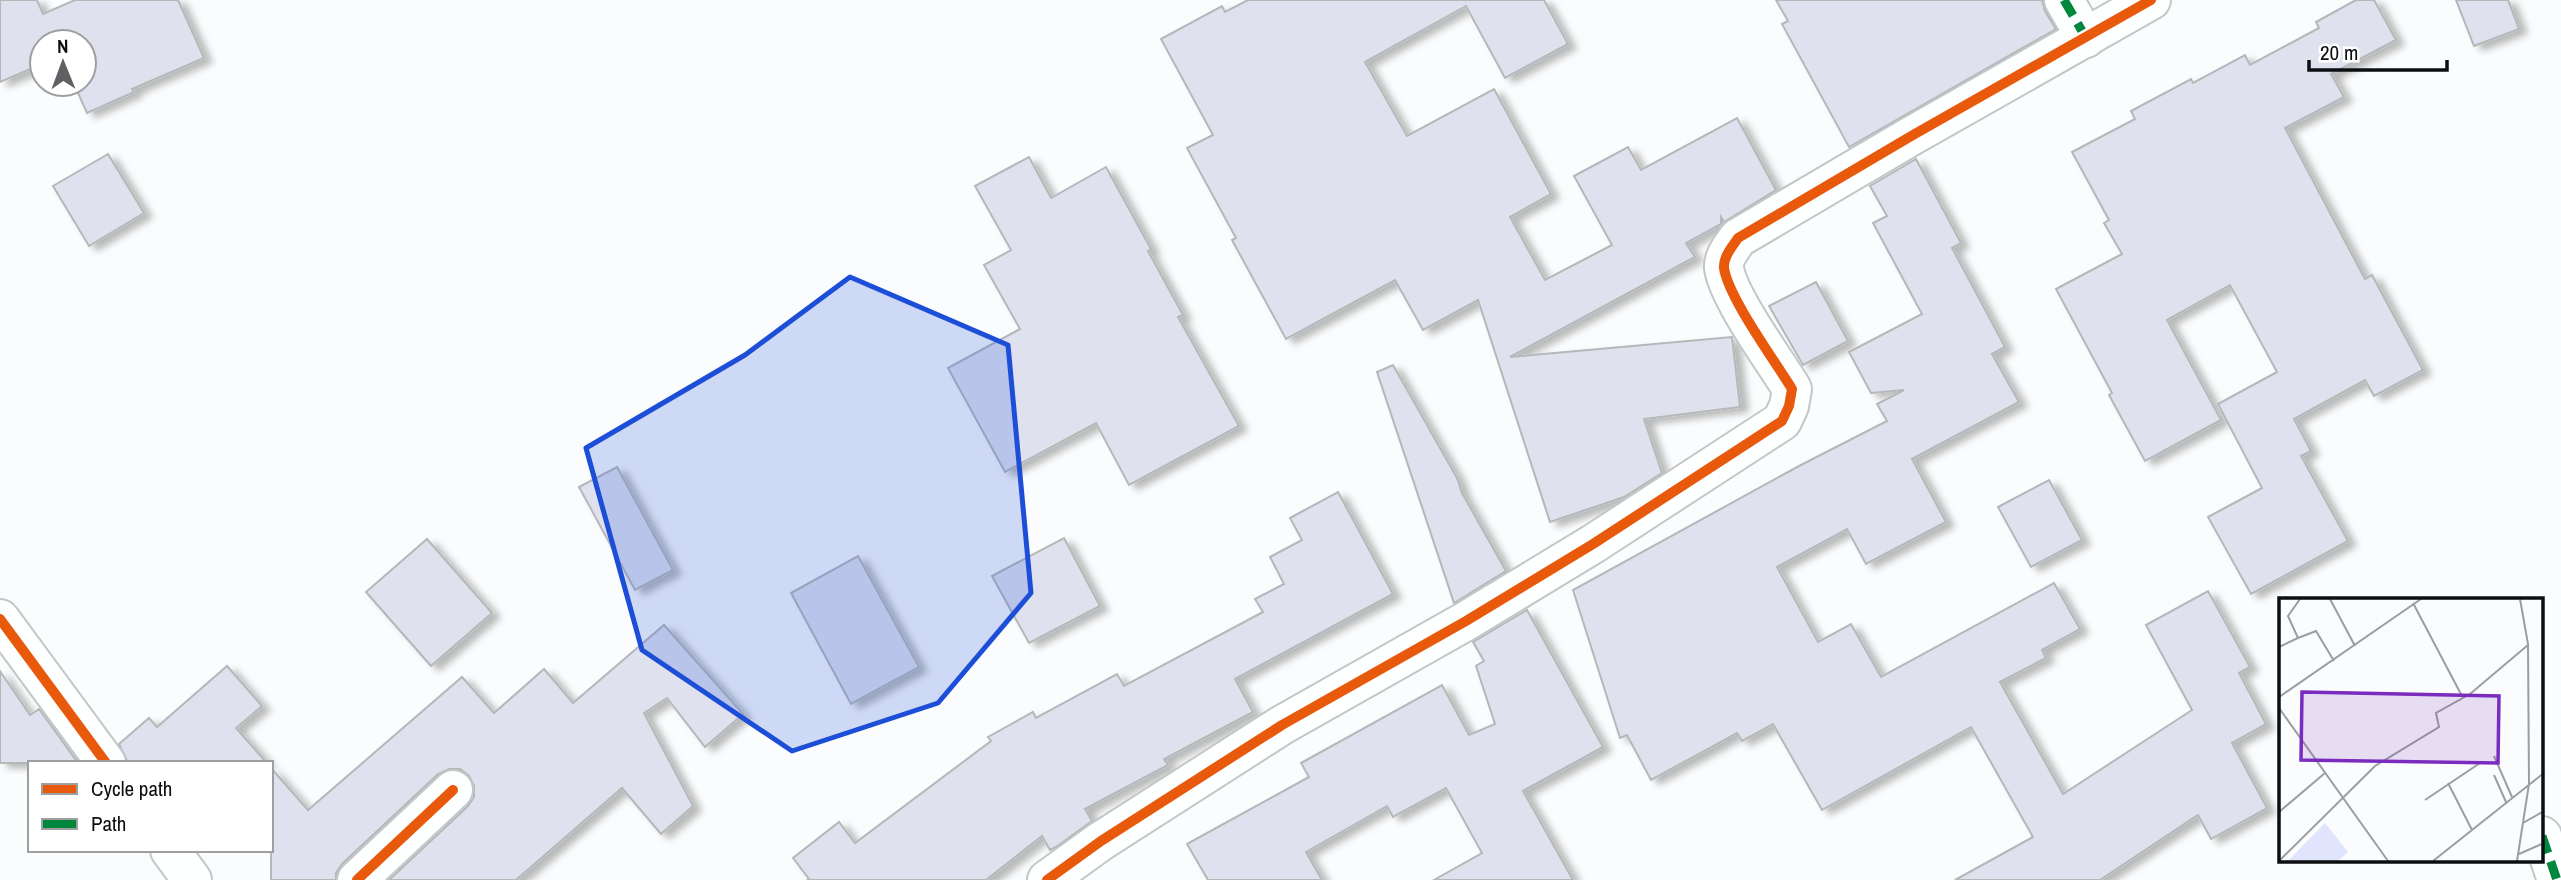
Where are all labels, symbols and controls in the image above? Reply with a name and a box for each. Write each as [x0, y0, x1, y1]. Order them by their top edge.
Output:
north arrow [28, 28, 98, 98]
scale bar [2309, 28, 2447, 72]
text: N [57, 33, 69, 59]
text: 20 m [2320, 38, 2358, 67]
inset map [2279, 598, 2544, 862]
legend [28, 761, 273, 852]
text: Cycle path [91, 774, 172, 803]
text: Path [91, 809, 126, 838]

